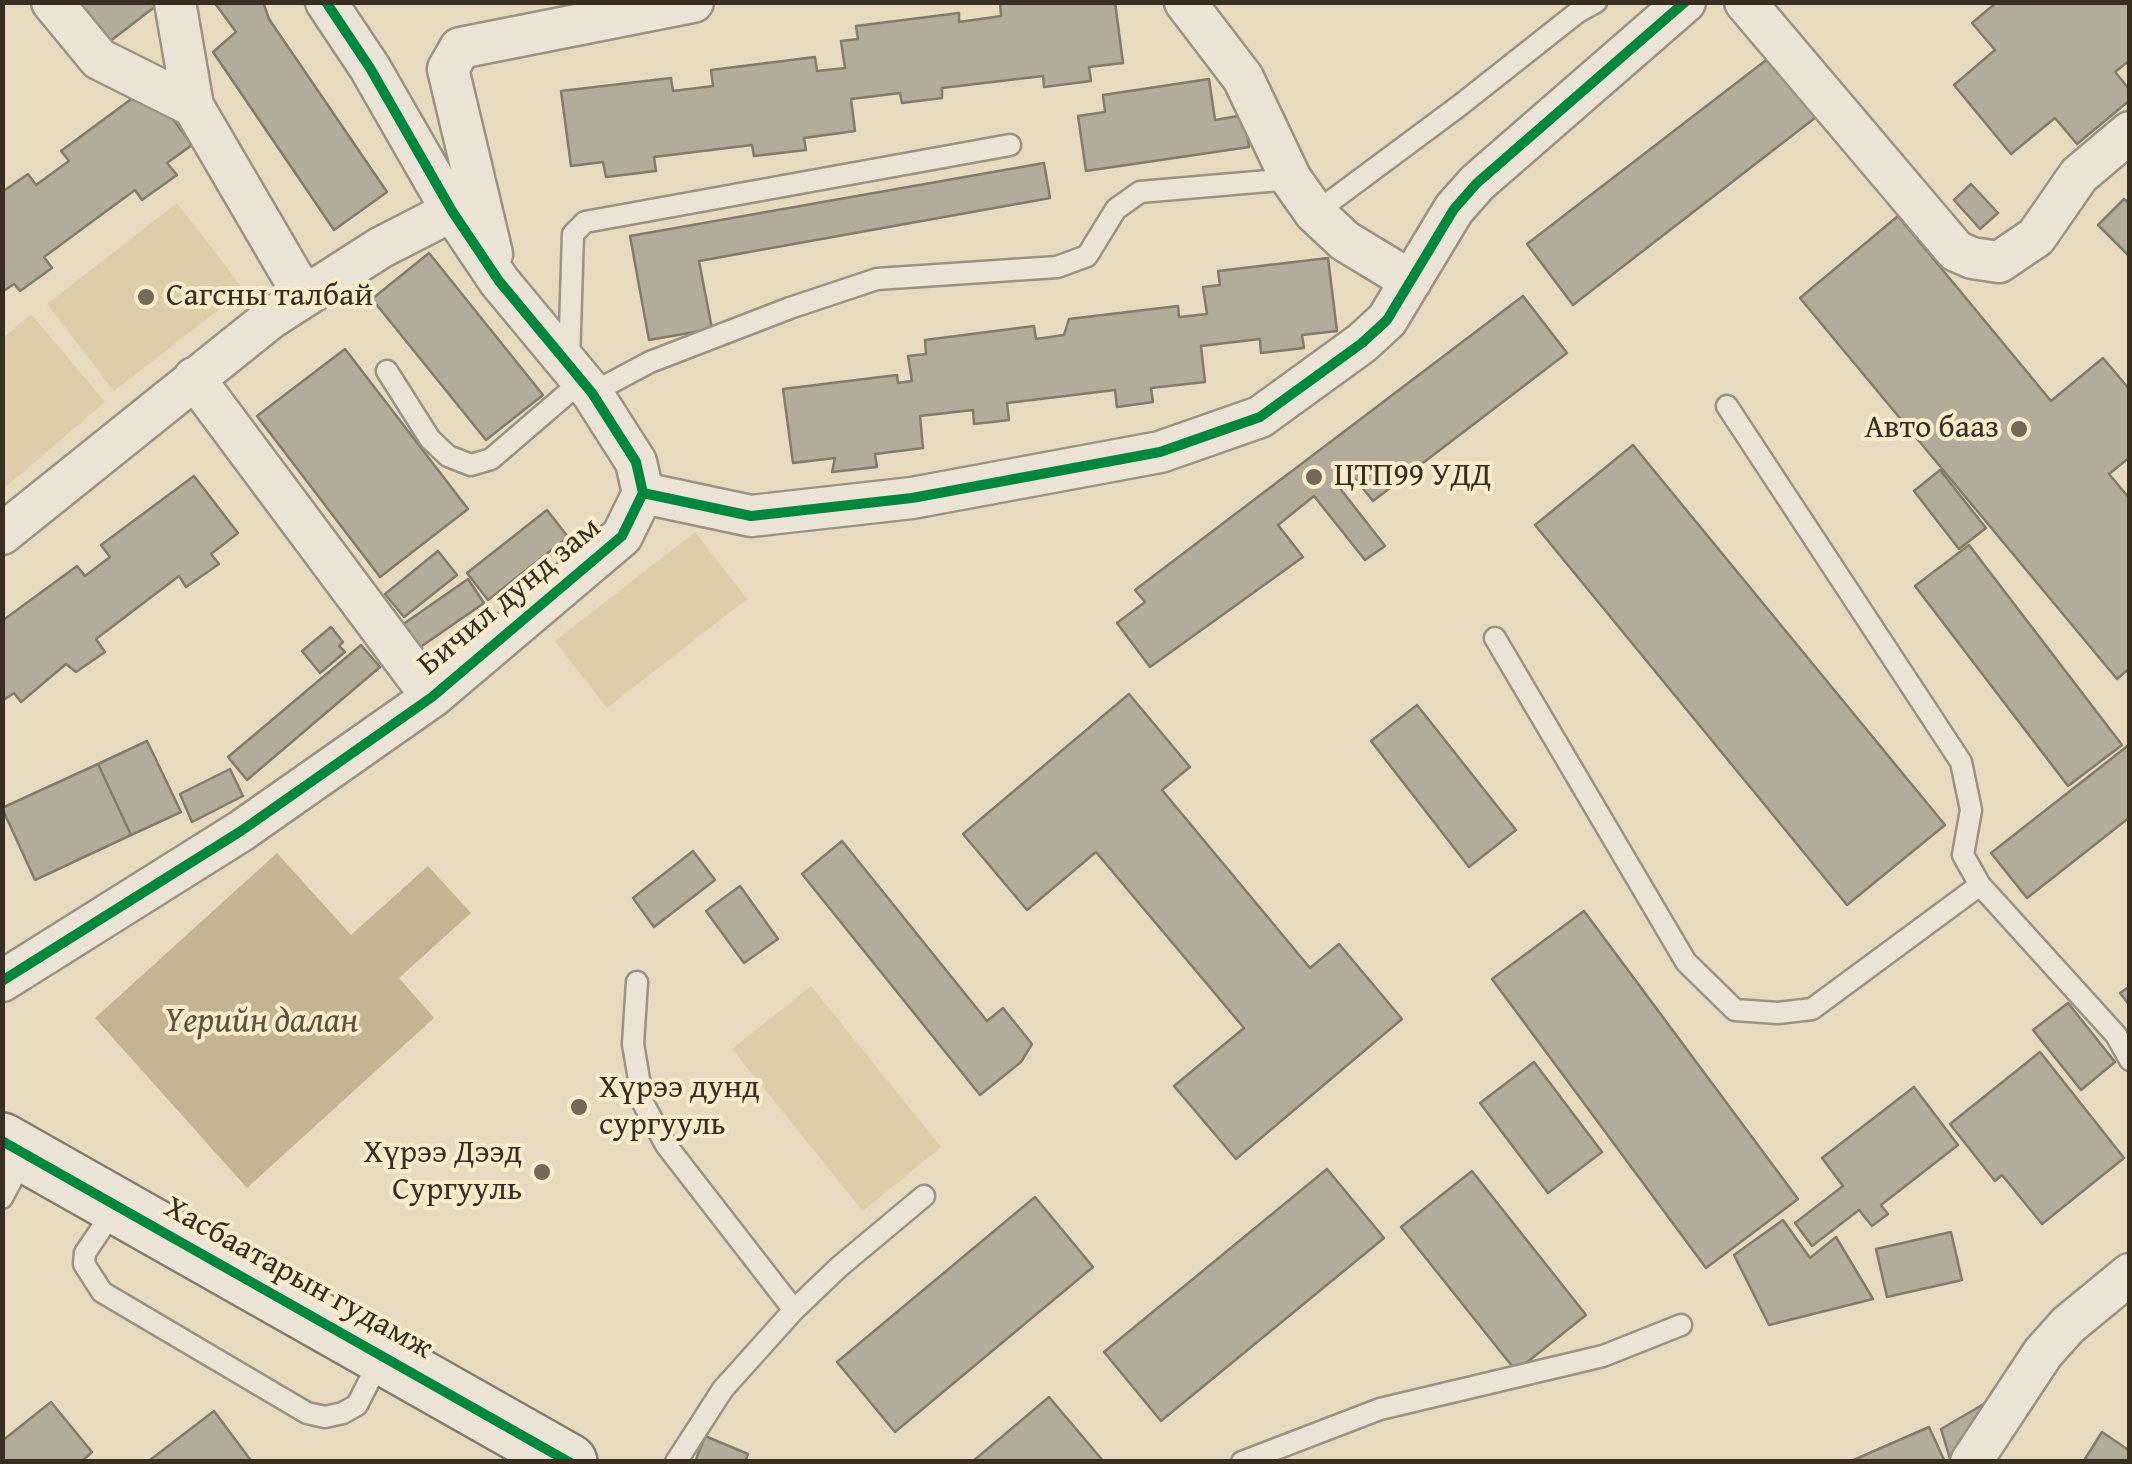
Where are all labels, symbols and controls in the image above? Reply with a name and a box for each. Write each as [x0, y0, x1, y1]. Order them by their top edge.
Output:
place label: Сагсны талбай [166, 278, 373, 316]
marker: Сагсны талбай [135, 286, 157, 308]
place label: Авто бааз [1864, 410, 1999, 448]
marker: Авто бааз [2008, 418, 2030, 440]
place label: ЦТП99 УДД [1334, 458, 1491, 496]
marker: ЦТП99 УДД [1303, 466, 1325, 488]
street label: Бичил дунд зам [411, 509, 609, 685]
water label: Үерийн далан [164, 1001, 358, 1043]
place label: Хүрээ дунд сургууль [599, 1070, 760, 1145]
marker: Хүрээ дунд сургууль [568, 1096, 590, 1118]
place label: Хүрээ Дээд Сургууль [363, 1135, 522, 1210]
marker: Хүрээ Дээд Сургууль [531, 1161, 553, 1183]
street label: Хасбаатарын гудамж [157, 1189, 439, 1369]

